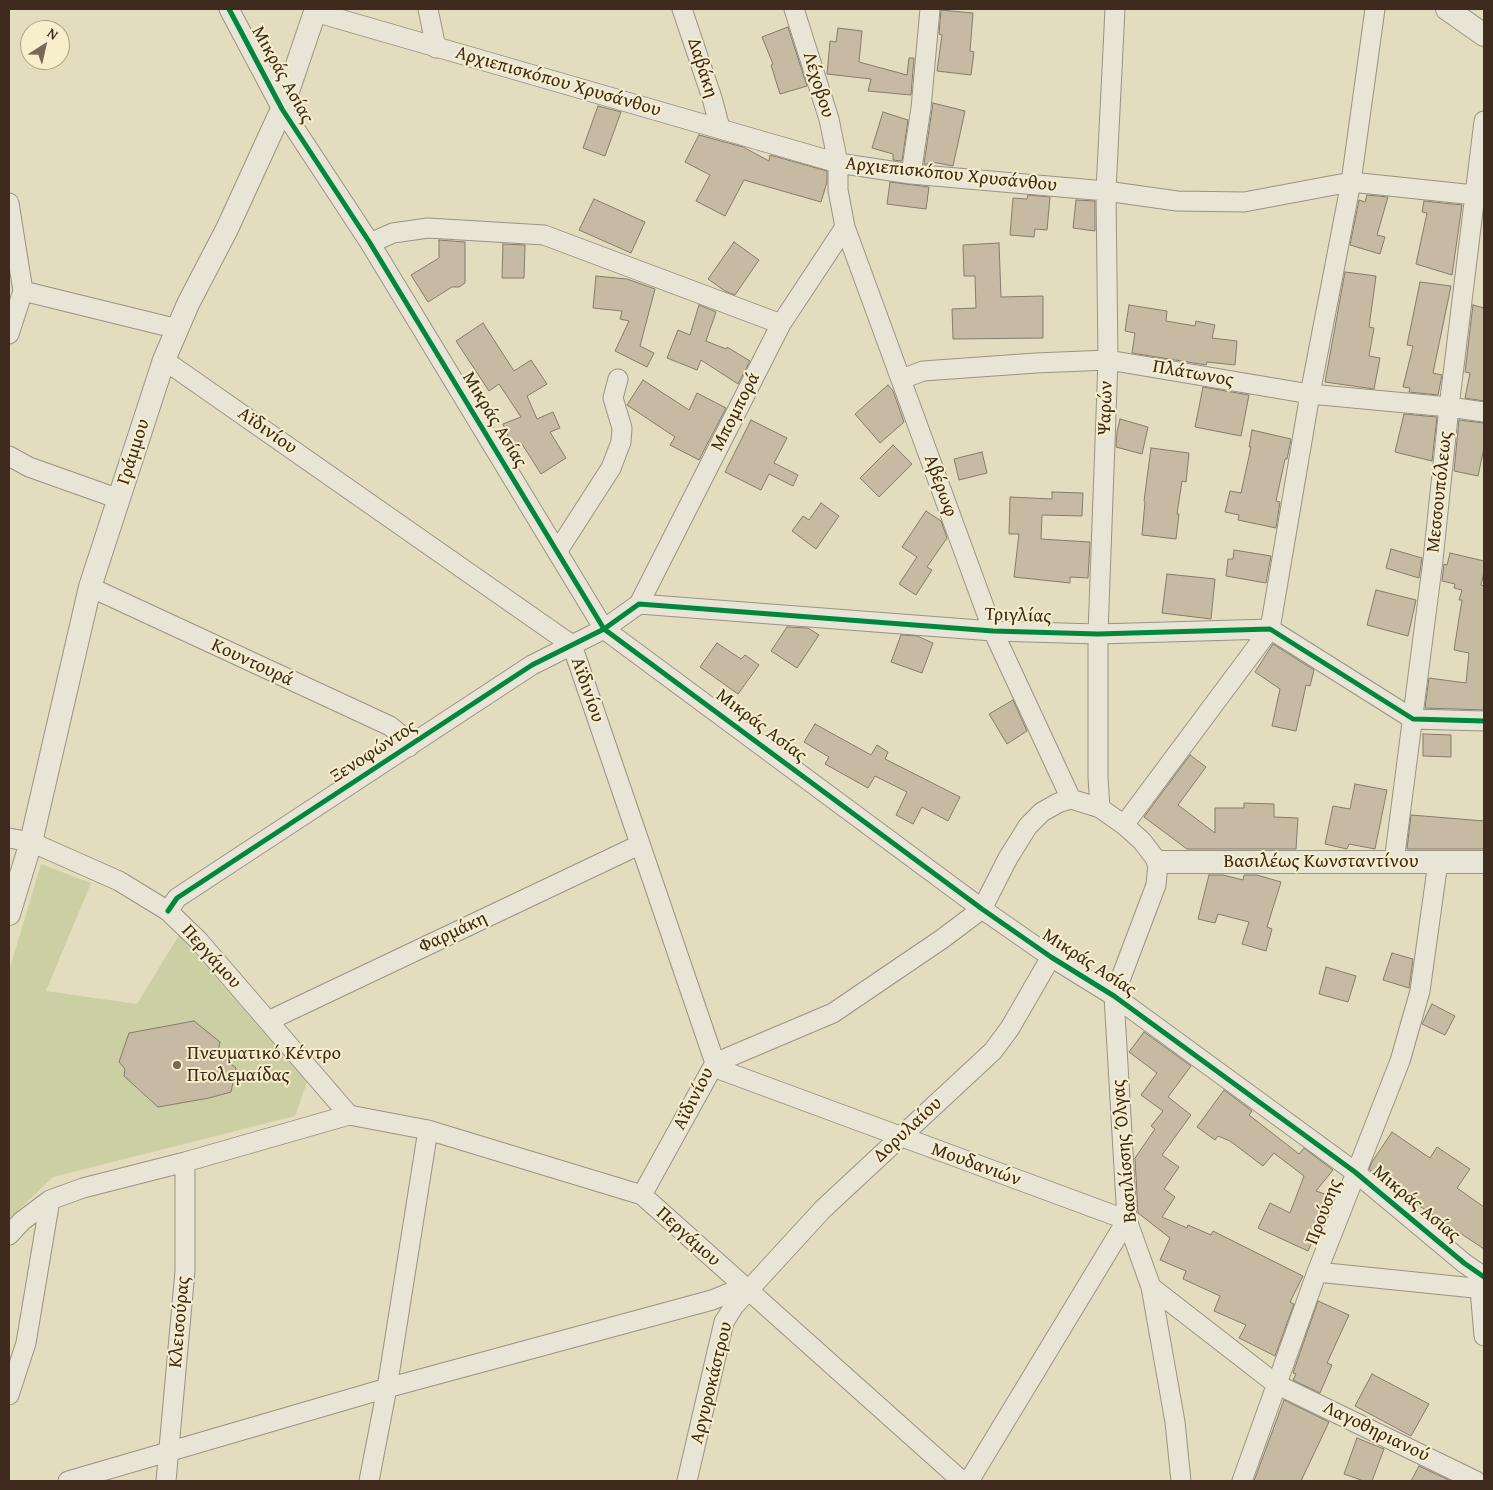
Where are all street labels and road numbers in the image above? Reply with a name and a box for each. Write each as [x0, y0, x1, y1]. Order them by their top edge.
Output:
street label: Μικράς Ασίας [246, 22, 318, 128]
street label: Δαβάκη [682, 35, 722, 101]
street label: Αρχιεπισκόπου Χρυσάνθου [453, 42, 663, 122]
street label: Λέχοβου [797, 49, 839, 121]
street label: Αρχιεπισκόπου Χρυσάνθου [844, 153, 1058, 197]
street label: Πλάτωνος [1151, 356, 1235, 392]
street label: Μικράς Ασίας [456, 368, 532, 472]
street label: Μπομπορά [706, 369, 766, 455]
street label: Ψαρών [1094, 380, 1118, 436]
street label: Αϊδινίου [233, 402, 301, 460]
street label: Γράμμου [113, 416, 155, 488]
street label: Μεσσουπόλεως [1422, 430, 1458, 554]
street label: Αβέρωφ [918, 452, 962, 520]
street label: Τριγλίας [984, 603, 1052, 629]
street label: Κουντουρά [207, 634, 297, 692]
street label: Αϊδινίου [565, 655, 609, 725]
street label: Μικράς Ασίας [711, 684, 811, 768]
street label: Ξενοφώντος [326, 716, 422, 788]
street label: Βασιλέως Κωνσταντίνου [1223, 851, 1419, 873]
street label: Φαρμάκη [415, 907, 491, 959]
street label: Περγάμου [176, 920, 246, 994]
street label: Μικράς Ασίας [1038, 924, 1140, 1002]
street label: Αϊδινίου [669, 1064, 719, 1134]
street label: Βασιλίσσης Όλγας [1107, 1078, 1143, 1224]
street label: Δορυλαίου [869, 1092, 947, 1168]
street label: Μουδανιών [928, 1138, 1024, 1192]
street label: Μικράς Ασίας [1367, 1161, 1465, 1247]
street label: Προύσης [1301, 1176, 1347, 1248]
street label: Περγάμου [651, 1202, 725, 1272]
street label: Κλεισούρας [165, 1275, 195, 1369]
street label: Αργυροκάστρου [686, 1320, 738, 1446]
street label: Λαγοθηριανού [1319, 1396, 1433, 1468]

